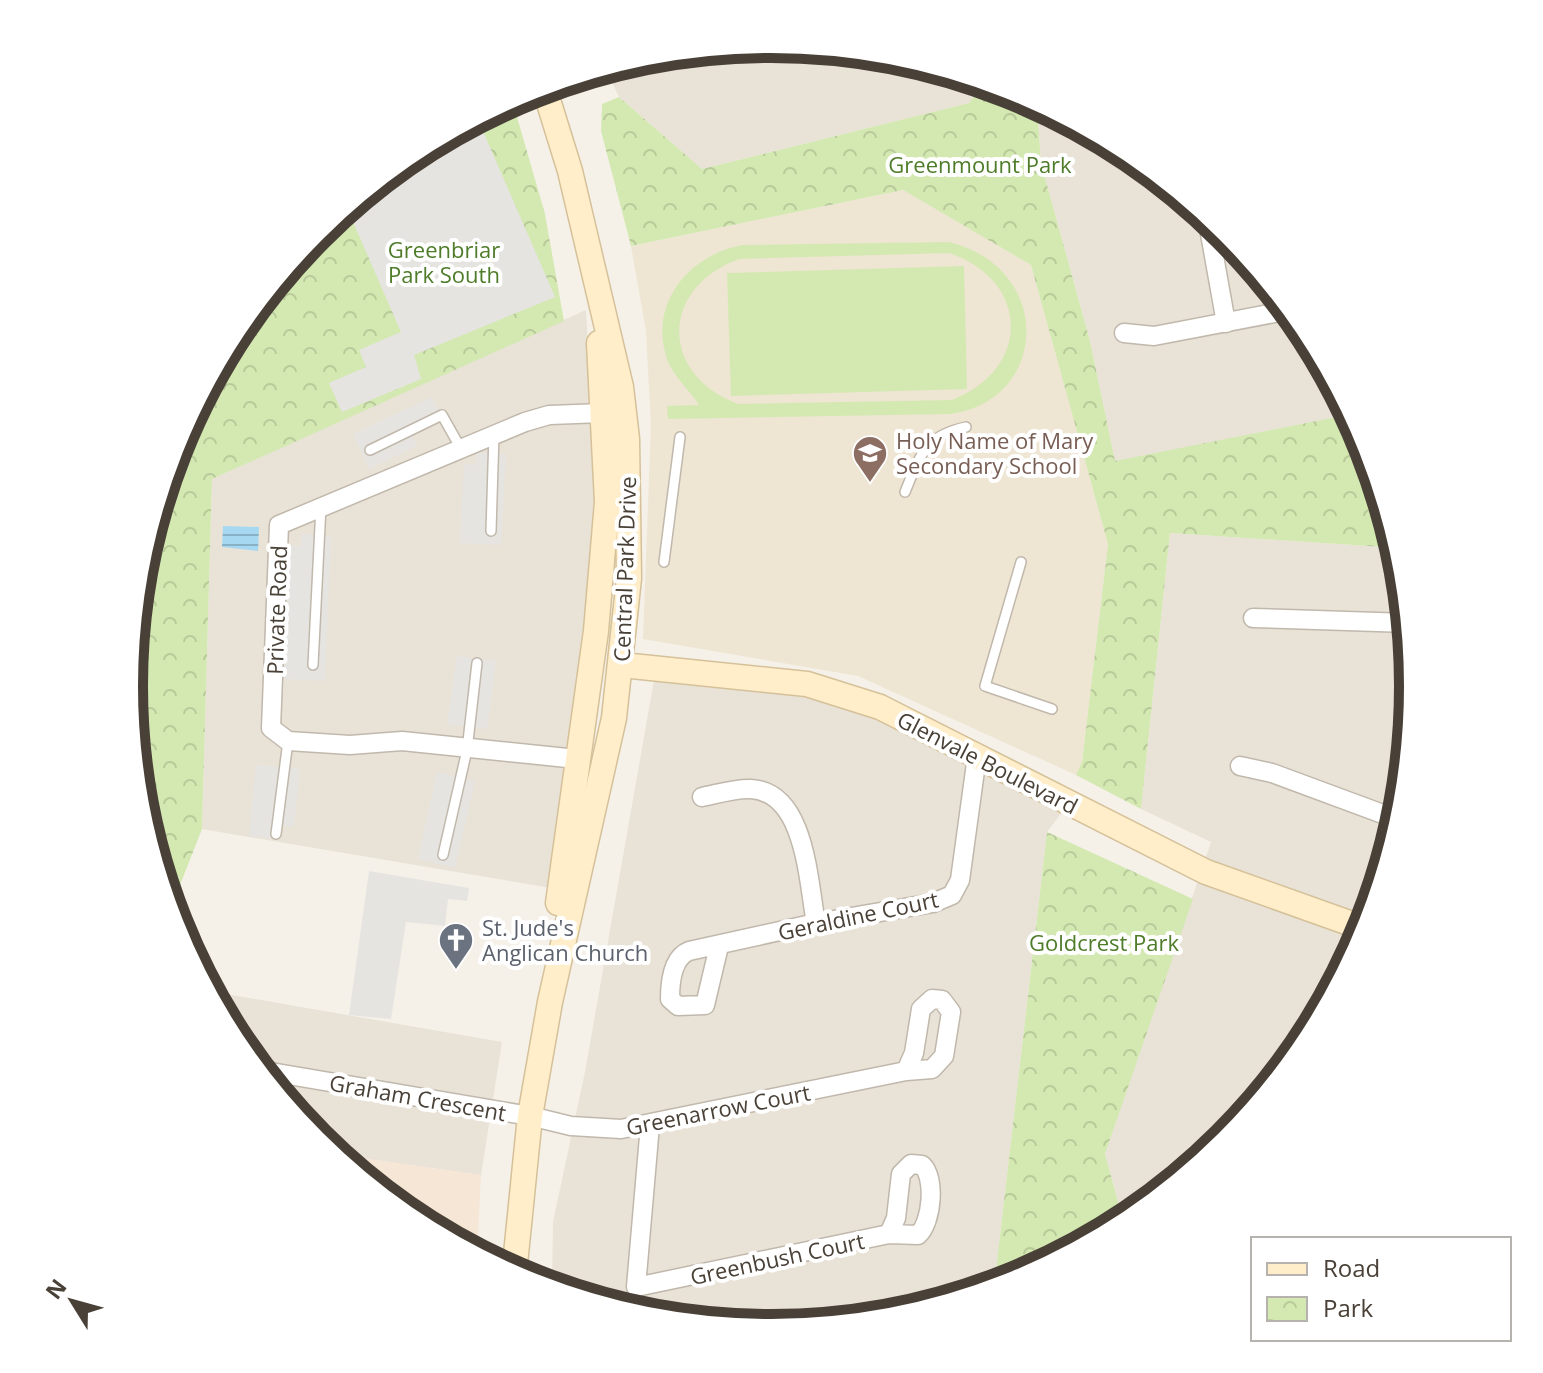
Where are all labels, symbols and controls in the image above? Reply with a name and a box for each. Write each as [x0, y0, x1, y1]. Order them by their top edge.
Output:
park label: Greenmount Park [888, 149, 1072, 179]
park label: Greenbriar Park South [388, 234, 500, 289]
place label: Holy Name of Mary Secondary School [896, 425, 1094, 480]
school or university icon: Holy Name of Mary Secondary School [851, 434, 889, 484]
street label: Central Park Drive [606, 476, 642, 662]
street label: Private Road [259, 545, 293, 675]
street label: Glenvale Boulevard [893, 704, 1083, 820]
street label: Geraldine Court [775, 883, 941, 947]
place label: St. Jude's Anglican Church [482, 912, 648, 967]
church icon: St. Jude's Anglican Church [437, 921, 475, 971]
park label: Goldcrest Park [1029, 927, 1180, 957]
street label: Graham Crescent [327, 1067, 509, 1127]
street label: Greenarrow Court [623, 1076, 813, 1142]
street label: Greenbush Court [687, 1225, 867, 1291]
legend [1251, 1237, 1511, 1341]
text: Road [1323, 1251, 1380, 1284]
north arrow [32, 1261, 112, 1341]
text: N [38, 1272, 73, 1305]
text: Park [1323, 1291, 1374, 1324]

